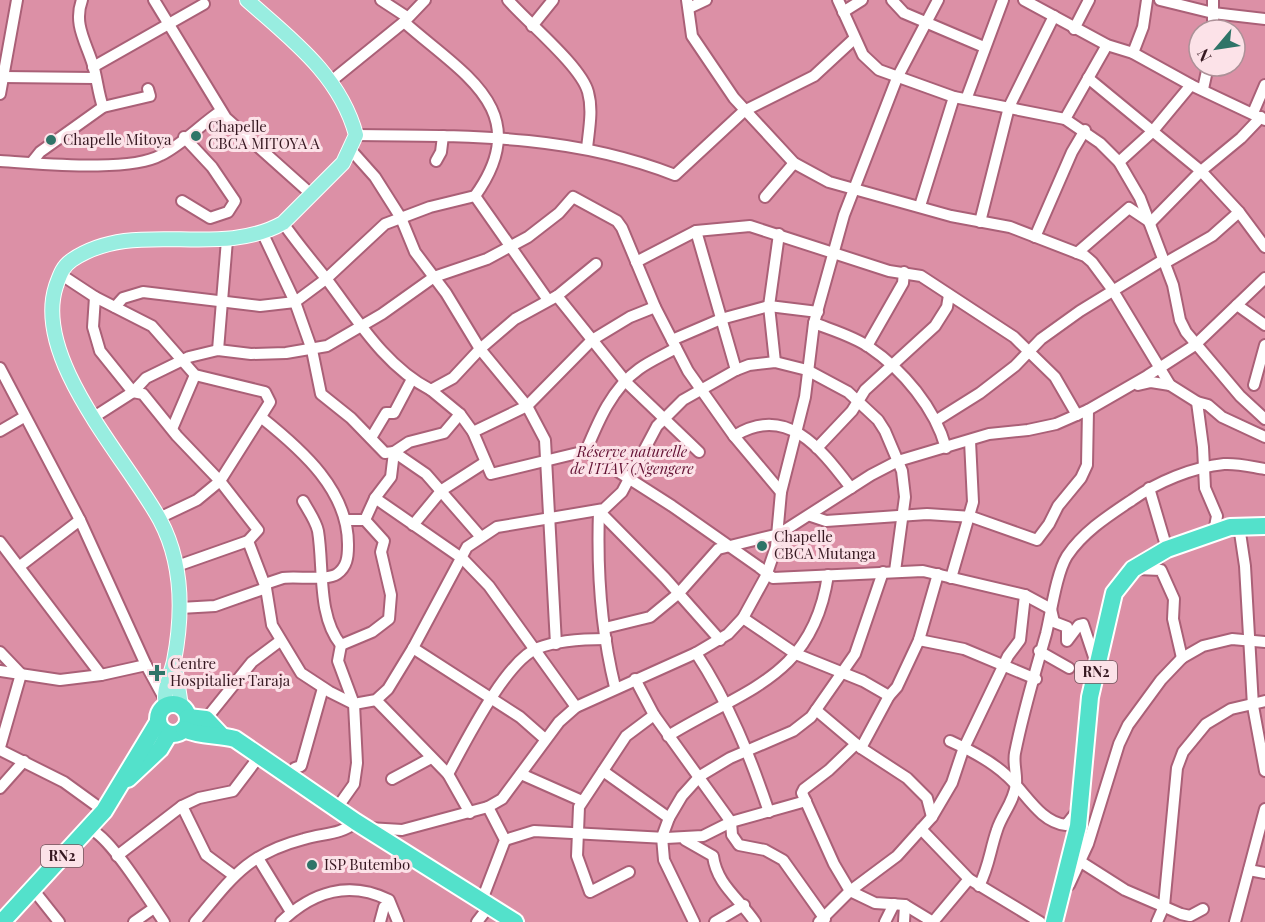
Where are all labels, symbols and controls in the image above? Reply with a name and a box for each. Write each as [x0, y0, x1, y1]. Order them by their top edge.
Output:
north arrow [1187, 18, 1247, 78]
text: N [1191, 45, 1215, 66]
place label: Chapelle CBCA MITOYA A [208, 116, 320, 153]
place label: Chapelle Mitoya [63, 129, 172, 149]
marker: Chapelle CBCA MITOYA A [189, 129, 203, 143]
marker: Chapelle Mitoya [44, 133, 58, 147]
park label: Réserve naturelle de l'ITAV (Ngengere [570, 441, 694, 478]
place label: Chapelle CBCA Mutanga [774, 526, 876, 563]
marker: Chapelle CBCA Mutanga [755, 539, 769, 553]
place label: Centre Hospitalier Taraja [170, 653, 291, 690]
road number: RN2 [1075, 661, 1117, 683]
marker: Centre Hospitalier Taraja [148, 664, 166, 682]
road number: RN2 [41, 845, 83, 867]
place label: ISP Butembo [324, 854, 410, 874]
marker: ISP Butembo [305, 858, 319, 872]

